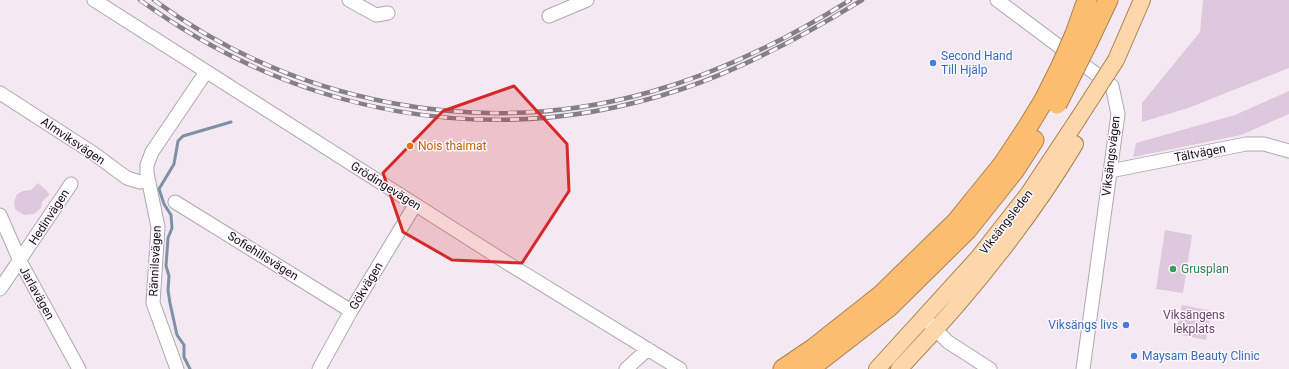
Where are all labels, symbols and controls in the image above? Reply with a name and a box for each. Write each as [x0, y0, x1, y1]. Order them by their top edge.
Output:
place label: Second Hand Till Hjälp [941, 49, 1012, 77]
marker: Second Hand Till Hjälp [928, 58, 938, 68]
street label: Almviksvägen [38, 114, 108, 168]
street label: Viksängsvägen [1099, 115, 1123, 197]
place label: Nois thaimat [418, 139, 487, 153]
marker: Nois thaimat [405, 141, 415, 151]
street label: Tältvägen [1173, 141, 1227, 165]
street label: Grödingevägen [348, 159, 424, 213]
street label: Hedinvägen [26, 187, 72, 247]
street label: Viksängsleden [976, 187, 1036, 257]
street label: Rännilsvägen [146, 225, 164, 297]
street label: Sofiehillsvägen [225, 229, 301, 283]
street label: Gökvägen [346, 260, 386, 312]
place label: Grusplan [1181, 262, 1229, 276]
street label: Jarlavägen [17, 264, 57, 322]
marker: Grusplan [1168, 264, 1178, 274]
park label: Viksängens lekplats [1163, 308, 1225, 336]
place label: Viksängs livs [1048, 318, 1118, 332]
marker: Viksängs livs [1121, 320, 1131, 330]
place label: Maysam Beauty Clinic [1142, 349, 1260, 363]
marker: Maysam Beauty Clinic [1129, 351, 1139, 361]

